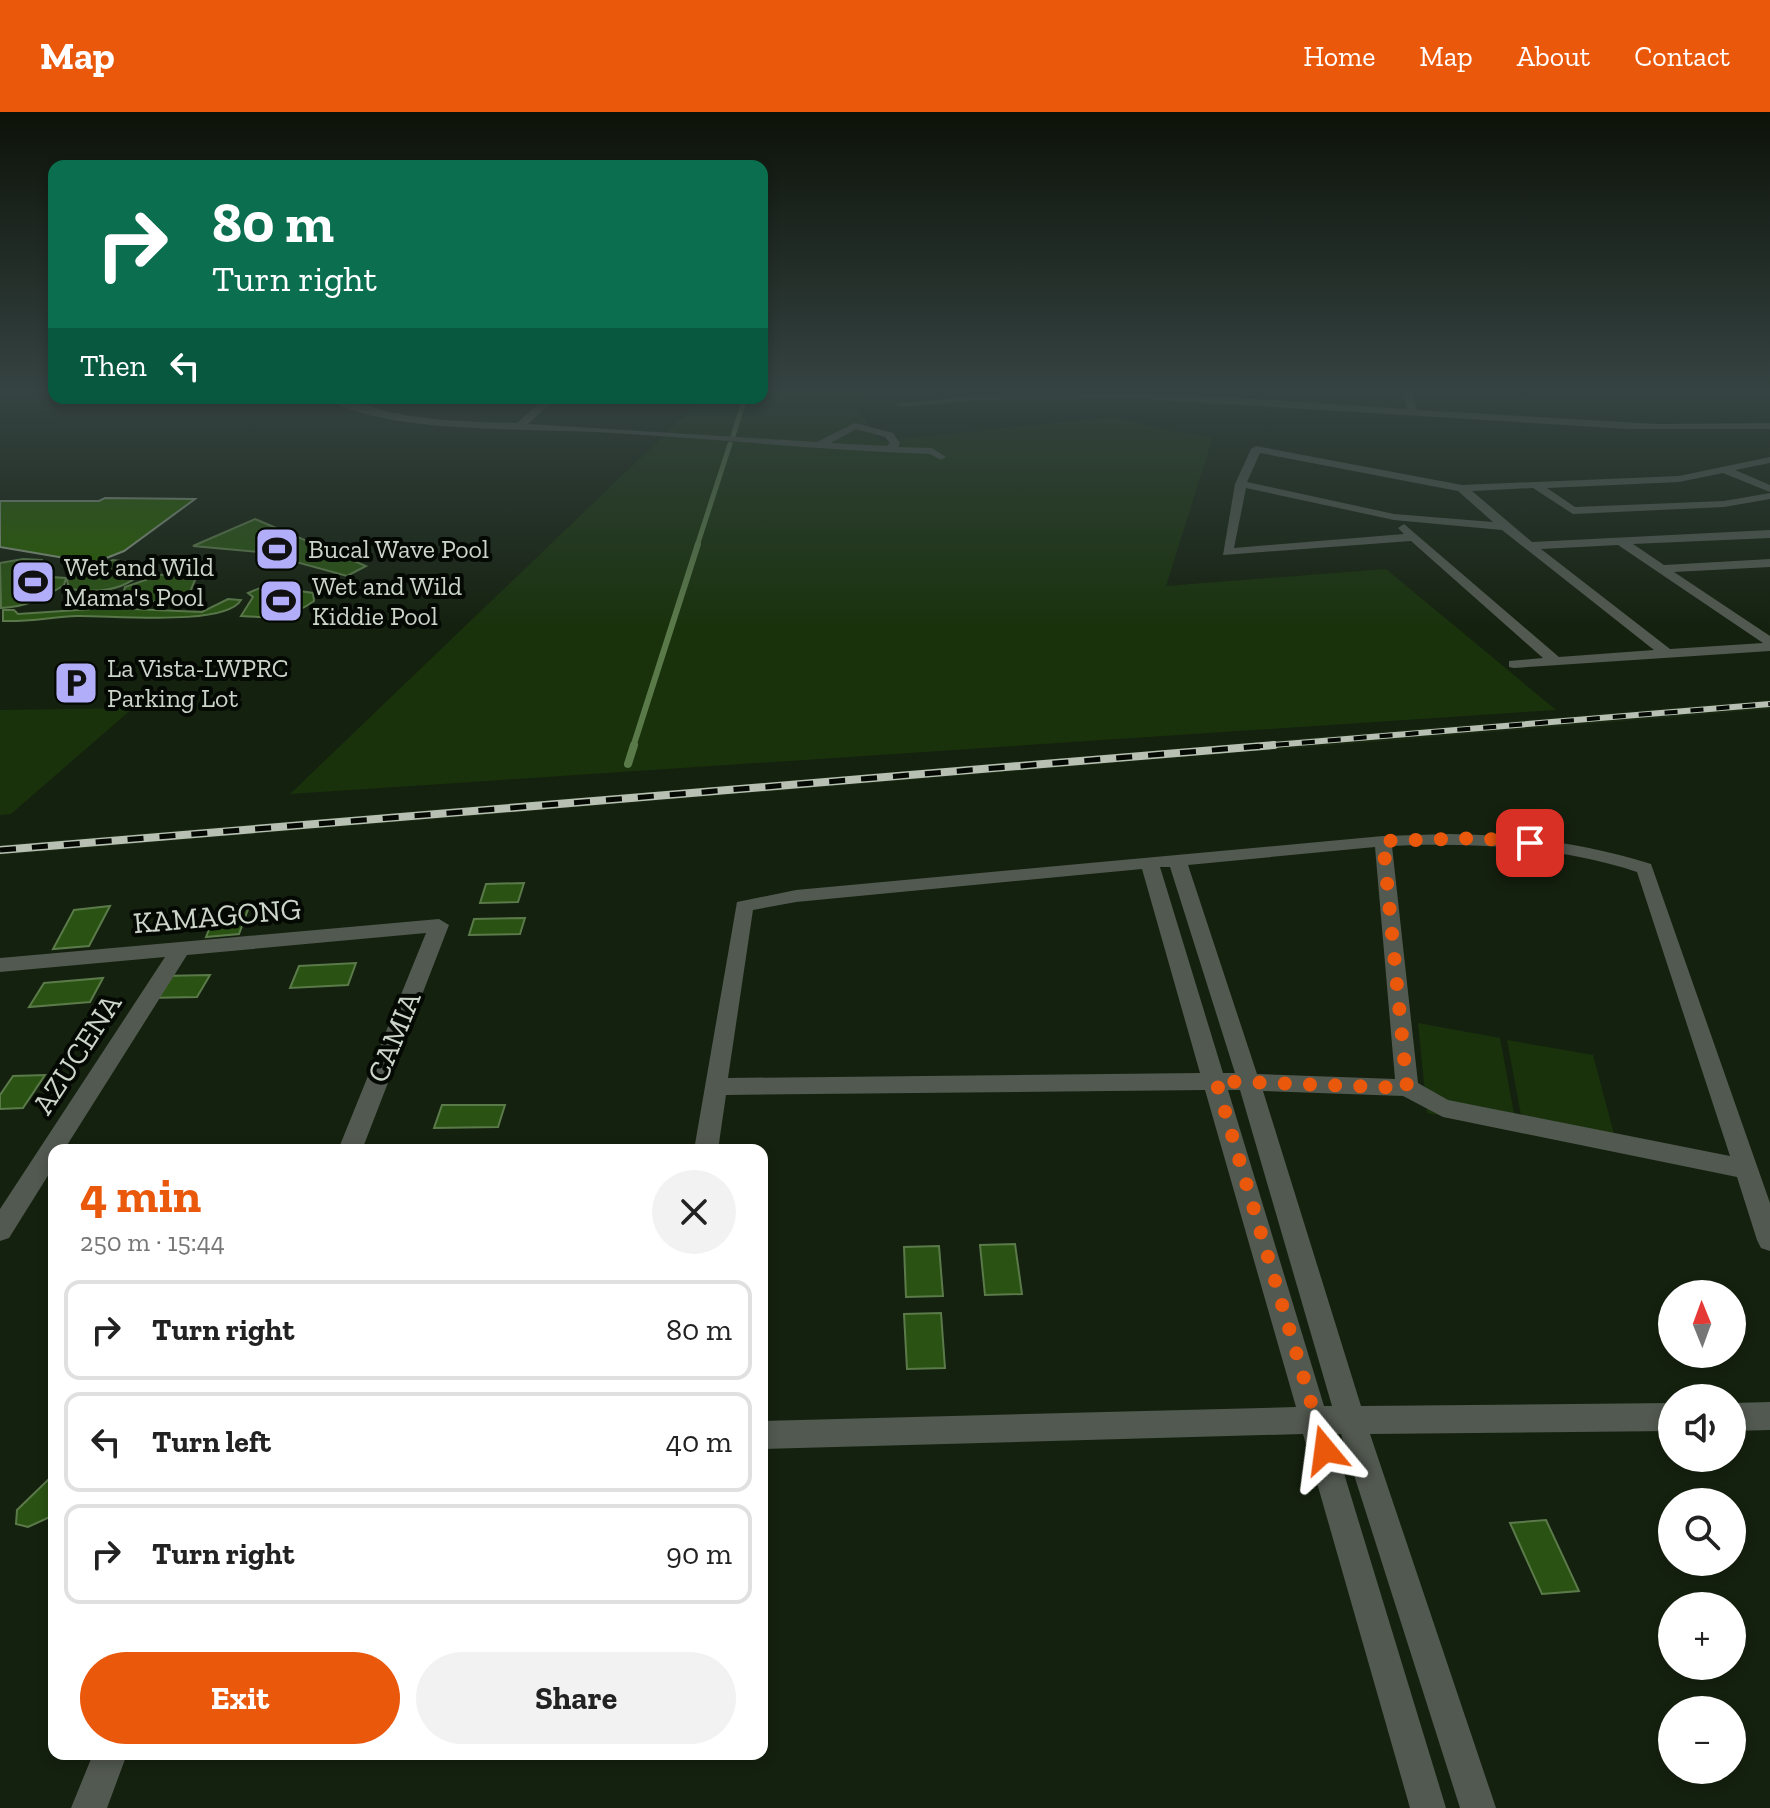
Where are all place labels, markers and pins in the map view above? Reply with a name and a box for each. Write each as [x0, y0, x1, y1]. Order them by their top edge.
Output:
sports icon: Bucal Wave Pool [253, 525, 301, 573]
place label: Bucal Wave Pool [308, 533, 489, 565]
place label: Wet and Wild Mama's Pool [64, 551, 214, 613]
sports icon: Wet and Wild Mama's Pool [9, 558, 57, 606]
place label: Wet and Wild Kiddie Pool [312, 570, 462, 632]
sports icon: Wet and Wild Kiddie Pool [257, 577, 305, 625]
place label: La Vista-LWPRC Parking Lot [107, 652, 289, 714]
parking icon: La Vista-LWPRC Parking Lot [52, 659, 100, 707]
pin [1496, 809, 1564, 877]

